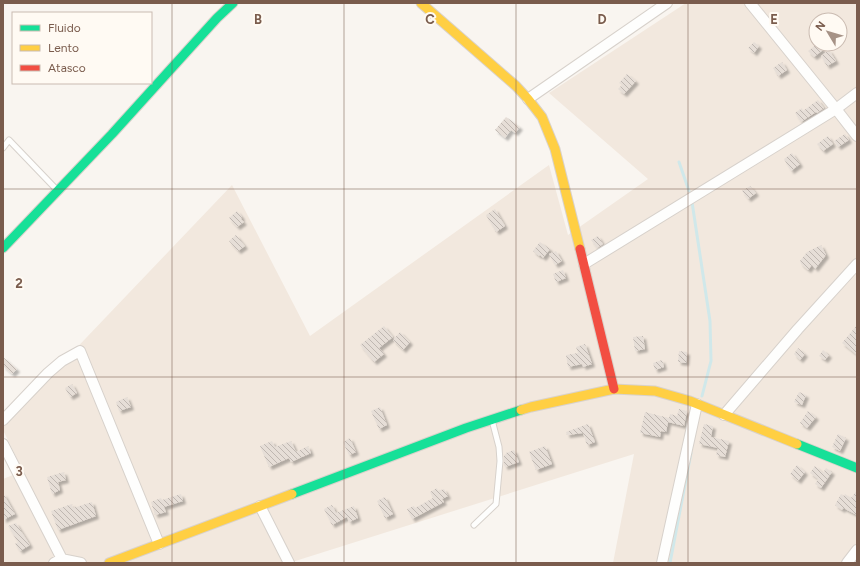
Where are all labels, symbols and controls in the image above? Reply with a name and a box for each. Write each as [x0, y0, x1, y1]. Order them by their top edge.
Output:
legend [12, 12, 152, 84]
text: B [254, 12, 262, 27]
text: C [425, 12, 435, 27]
text: D [597, 12, 607, 27]
text: E [770, 12, 778, 27]
north arrow [808, 12, 848, 52]
text: N [813, 19, 828, 34]
text: Fluido [48, 21, 81, 35]
text: Lento [48, 41, 79, 55]
text: Atasco [48, 61, 86, 75]
text: 2 [15, 276, 23, 291]
text: 3 [15, 464, 23, 479]

